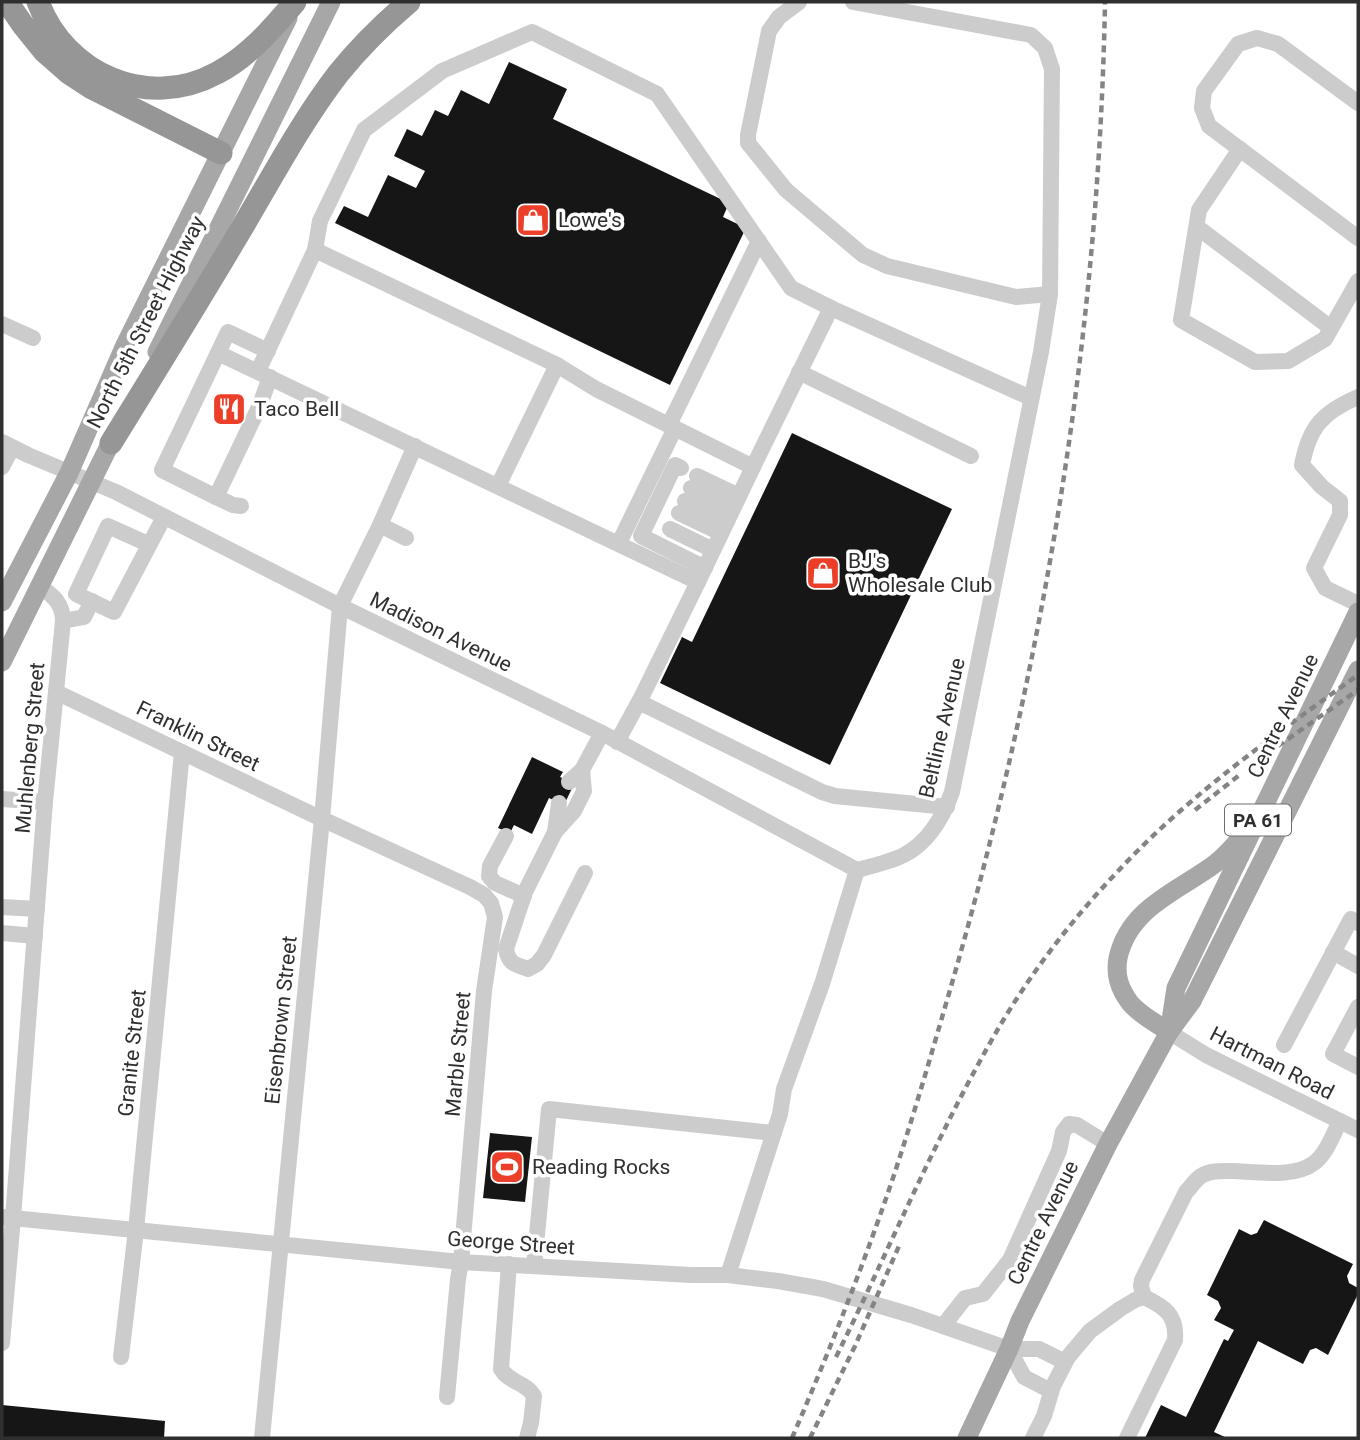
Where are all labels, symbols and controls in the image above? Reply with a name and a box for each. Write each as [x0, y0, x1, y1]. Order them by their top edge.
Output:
shop icon: Lowe's [514, 201, 552, 239]
place label: Lowe's [558, 208, 622, 232]
street label: North 5th Street Highway [82, 212, 210, 432]
restaurant icon: Taco Bell [210, 390, 248, 428]
place label: Taco Bell [254, 397, 339, 421]
place label: BJ's Wholesale Club [848, 549, 992, 597]
shop icon: BJ's Wholesale Club [804, 554, 842, 592]
street label: Madison Avenue [366, 587, 516, 677]
street label: Centre Avenue [1243, 650, 1323, 782]
street label: Beltline Avenue [914, 656, 970, 800]
street label: Muhlenberg Street [11, 661, 49, 835]
street label: Franklin Street [132, 696, 264, 776]
road number: PA 61 [1225, 804, 1291, 835]
street label: Eisenbrown Street [260, 934, 302, 1105]
street label: Granite Street [113, 988, 151, 1118]
street label: Marble Street [441, 990, 475, 1118]
street label: Hartman Road [1206, 1021, 1338, 1105]
sports icon: Reading Rocks [488, 1148, 526, 1186]
place label: Reading Rocks [532, 1155, 670, 1179]
street label: Centre Avenue [1003, 1157, 1083, 1289]
street label: George Street [446, 1227, 576, 1259]

